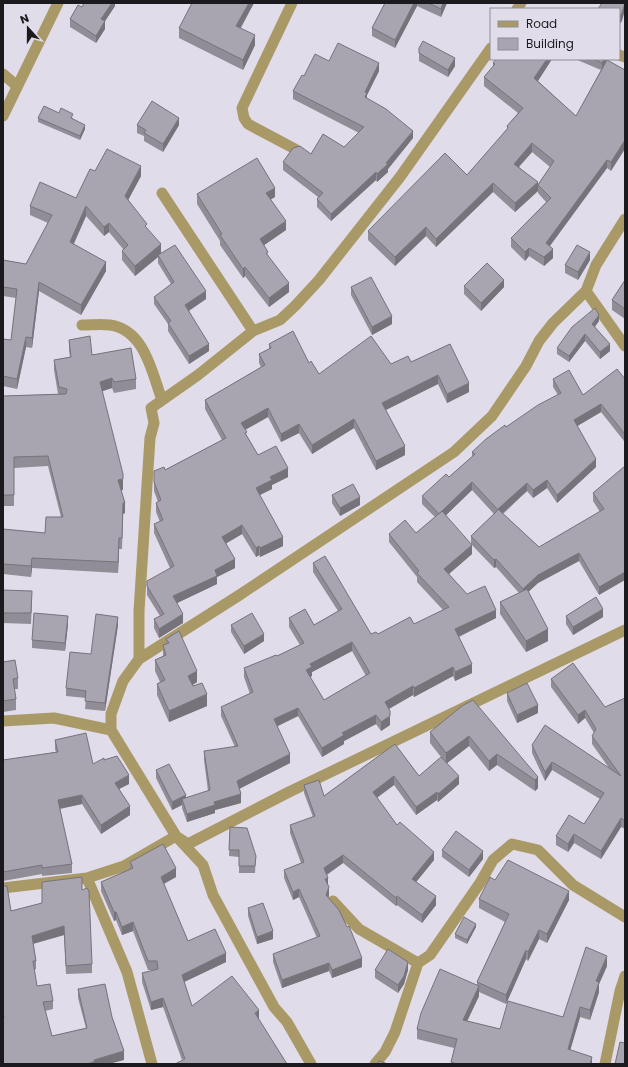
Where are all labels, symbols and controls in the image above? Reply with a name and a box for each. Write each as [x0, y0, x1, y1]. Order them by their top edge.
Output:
north arrow [8, 8, 48, 48]
legend [490, 8, 620, 60]
text: N [18, 10, 31, 28]
text: Road [526, 15, 557, 32]
text: Building [526, 35, 574, 52]

